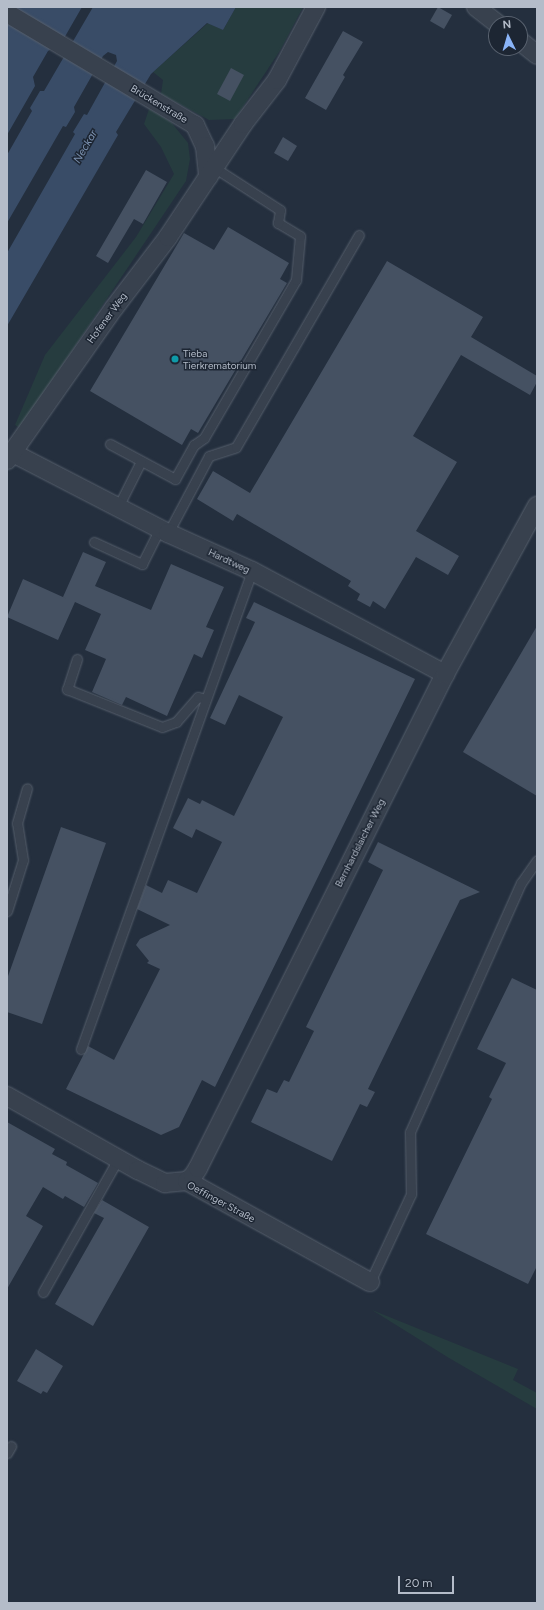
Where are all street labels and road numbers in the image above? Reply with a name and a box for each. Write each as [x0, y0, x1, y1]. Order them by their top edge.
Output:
street label: Brückenstraße [128, 82, 190, 126]
street label: Hofener Weg [85, 290, 129, 346]
street label: Hardtweg [206, 546, 252, 576]
street label: Bernhardslaicher Weg [333, 797, 387, 889]
street label: Oeffinger Straße [185, 1179, 257, 1225]

